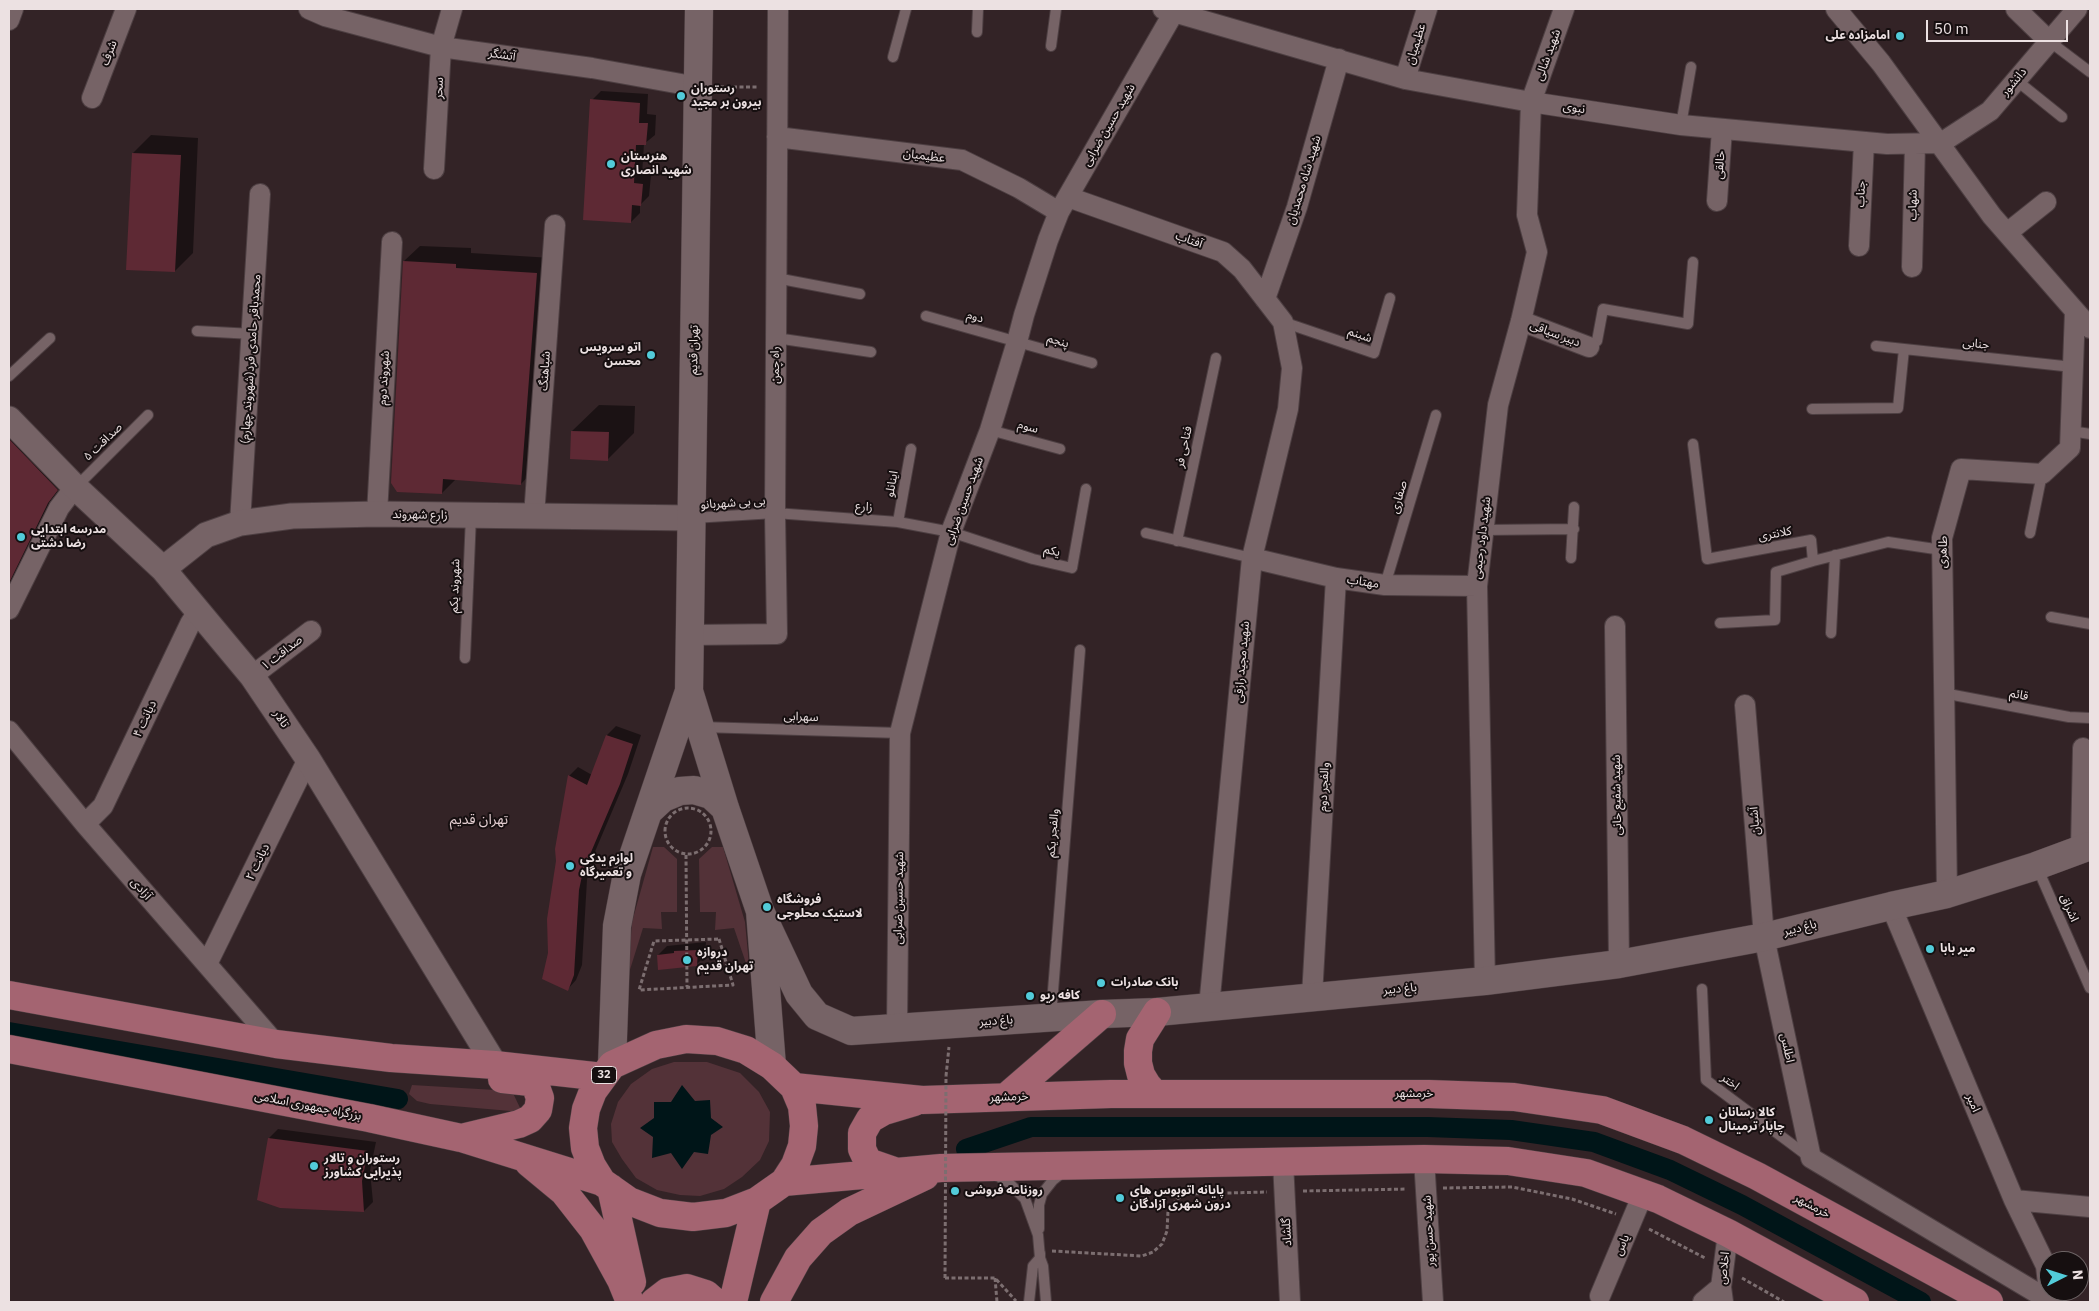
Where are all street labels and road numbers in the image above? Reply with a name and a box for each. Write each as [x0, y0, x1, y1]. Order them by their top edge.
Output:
street label: عظیمیان [1403, 22, 1429, 66]
street label: شهید شالی [1532, 27, 1564, 83]
street label: شرف [98, 38, 120, 68]
street label: آتشگر [487, 46, 517, 64]
street label: دانشور [1998, 65, 2030, 99]
street label: سحر [431, 77, 447, 99]
street label: شهید حسین ضرابی [1080, 81, 1138, 169]
street label: نبوی [1562, 99, 1586, 117]
street label: شهید شاه محمدیان [1284, 134, 1324, 226]
street label: عظیمیان [902, 146, 946, 166]
street label: خالقی [1712, 150, 1728, 180]
street label: جناب [1853, 180, 1869, 208]
street label: شهاب [1906, 189, 1920, 221]
street label: آفتاب [1173, 228, 1205, 252]
street label: محمدباقر حامدی فرد(شهروند چهارم) [238, 274, 264, 444]
street label: دوم [965, 308, 985, 326]
street label: دبیر سیاقی [1528, 318, 1582, 350]
street label: شبنم [1346, 324, 1374, 346]
street label: تهران قدیم [686, 325, 702, 375]
street label: پنجم [1045, 331, 1071, 351]
street label: جنابی [1962, 335, 1990, 353]
street label: راه چمن [769, 346, 783, 384]
street label: شهروند دوم [375, 350, 393, 406]
street label: شباهنگ [536, 351, 554, 391]
street label: سوم [1016, 417, 1040, 437]
street label: صداقت ۵ [81, 420, 125, 464]
street label: فتاحی فر [1173, 425, 1195, 469]
street label: شهید حسین ضرابی [941, 455, 987, 547]
street label: اینانلو [883, 470, 901, 498]
street label: صفاری [1387, 479, 1411, 515]
street label: بی بی شهربانو [700, 494, 766, 512]
street label: شهید داود رحیمی [1470, 496, 1494, 580]
street label: زارع [855, 499, 873, 515]
street label: زارع شهروند [392, 507, 448, 523]
street label: کلانتری [1757, 524, 1793, 544]
street label: طاهری [1935, 536, 1951, 568]
street label: یکم [1042, 542, 1062, 560]
street label: شهروند یکم [447, 559, 463, 613]
street label: مهتاب [1346, 572, 1380, 592]
street label: شهید مجید رازقی [1231, 621, 1253, 703]
street label: صداقت ۱ [259, 632, 305, 674]
street label: قائم [2008, 686, 2030, 704]
street label: دیانت ۴ [130, 698, 160, 740]
street label: تالار [270, 707, 292, 731]
street label: سهرابی [783, 709, 819, 725]
street label: شهید شفیع خانی [1609, 754, 1625, 836]
street label: والفجر دوم [1316, 762, 1332, 812]
street label: آشیان [1747, 806, 1763, 836]
street label: والفجر یکم [1044, 808, 1062, 858]
street label: دیانت ۲ [243, 841, 273, 883]
street label: شهید حسین ضرابی [891, 852, 907, 944]
street label: آزادی [127, 875, 155, 903]
street label: اشراق [2057, 892, 2081, 924]
street label: باغ دبیر [1782, 917, 1818, 939]
street label: باغ دبیر [1383, 980, 1417, 998]
street label: باغ دبیر [979, 1013, 1013, 1029]
street label: اطلس [1777, 1032, 1797, 1064]
road number: 32 [592, 1066, 616, 1084]
street label: اختر [1718, 1070, 1742, 1094]
street label: خرمشهر [1395, 1087, 1433, 1101]
street label: بزرگراه جمهوری اسلامی [253, 1089, 363, 1123]
street label: خرمشهر [989, 1089, 1029, 1105]
street label: امیر [1963, 1092, 1983, 1114]
street label: خرمشهر [1792, 1191, 1832, 1221]
street label: شهید حسن پور [1420, 1195, 1438, 1267]
street label: گلشاد [1279, 1218, 1295, 1246]
street label: یاس [1611, 1232, 1633, 1258]
street label: اخلاص [1715, 1251, 1733, 1285]

